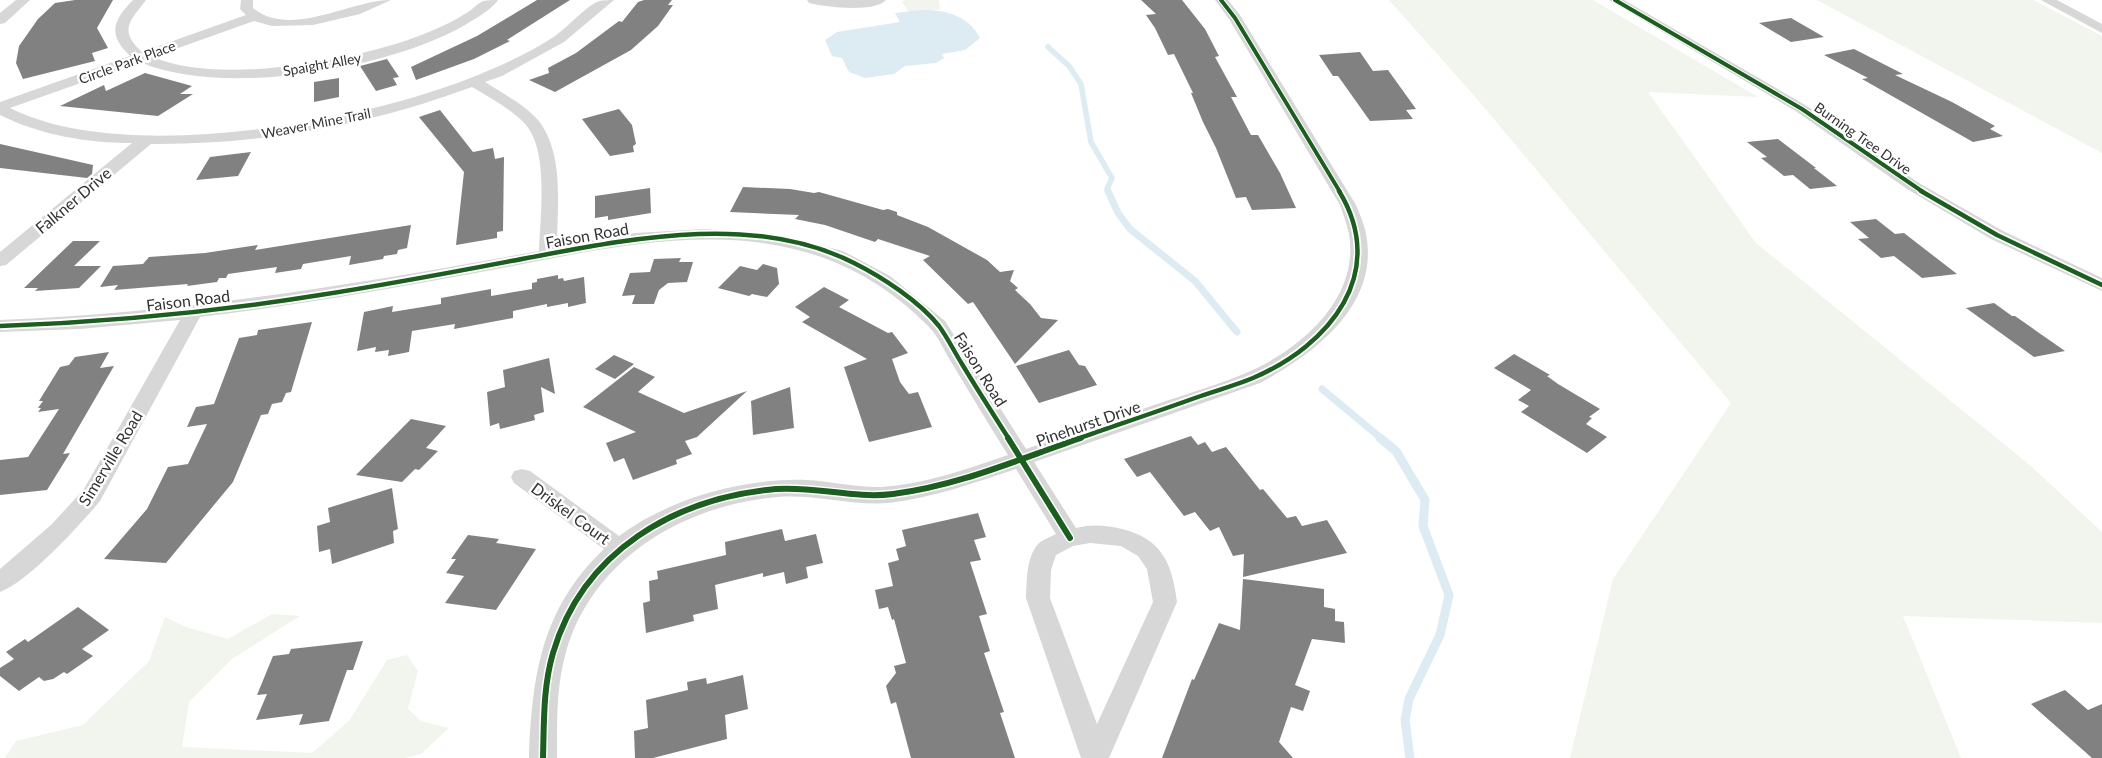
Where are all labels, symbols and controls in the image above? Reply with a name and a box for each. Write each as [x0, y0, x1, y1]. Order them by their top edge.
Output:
street label: Circle Park Place [76, 37, 178, 87]
street label: Spaight Alley [282, 49, 363, 79]
street label: Burning Tree Drive [1811, 98, 1915, 178]
street label: Weaver Mine Trail [260, 104, 372, 142]
street label: Falkner Drive [31, 163, 115, 237]
street label: Faison Road [544, 218, 630, 252]
street label: Faison Road [145, 285, 231, 315]
street label: Faison Road [951, 328, 1011, 410]
street label: Pinehurst Drive [1033, 396, 1143, 450]
street label: Simerville Road [74, 407, 146, 509]
street label: Driskel Court [528, 478, 614, 548]

